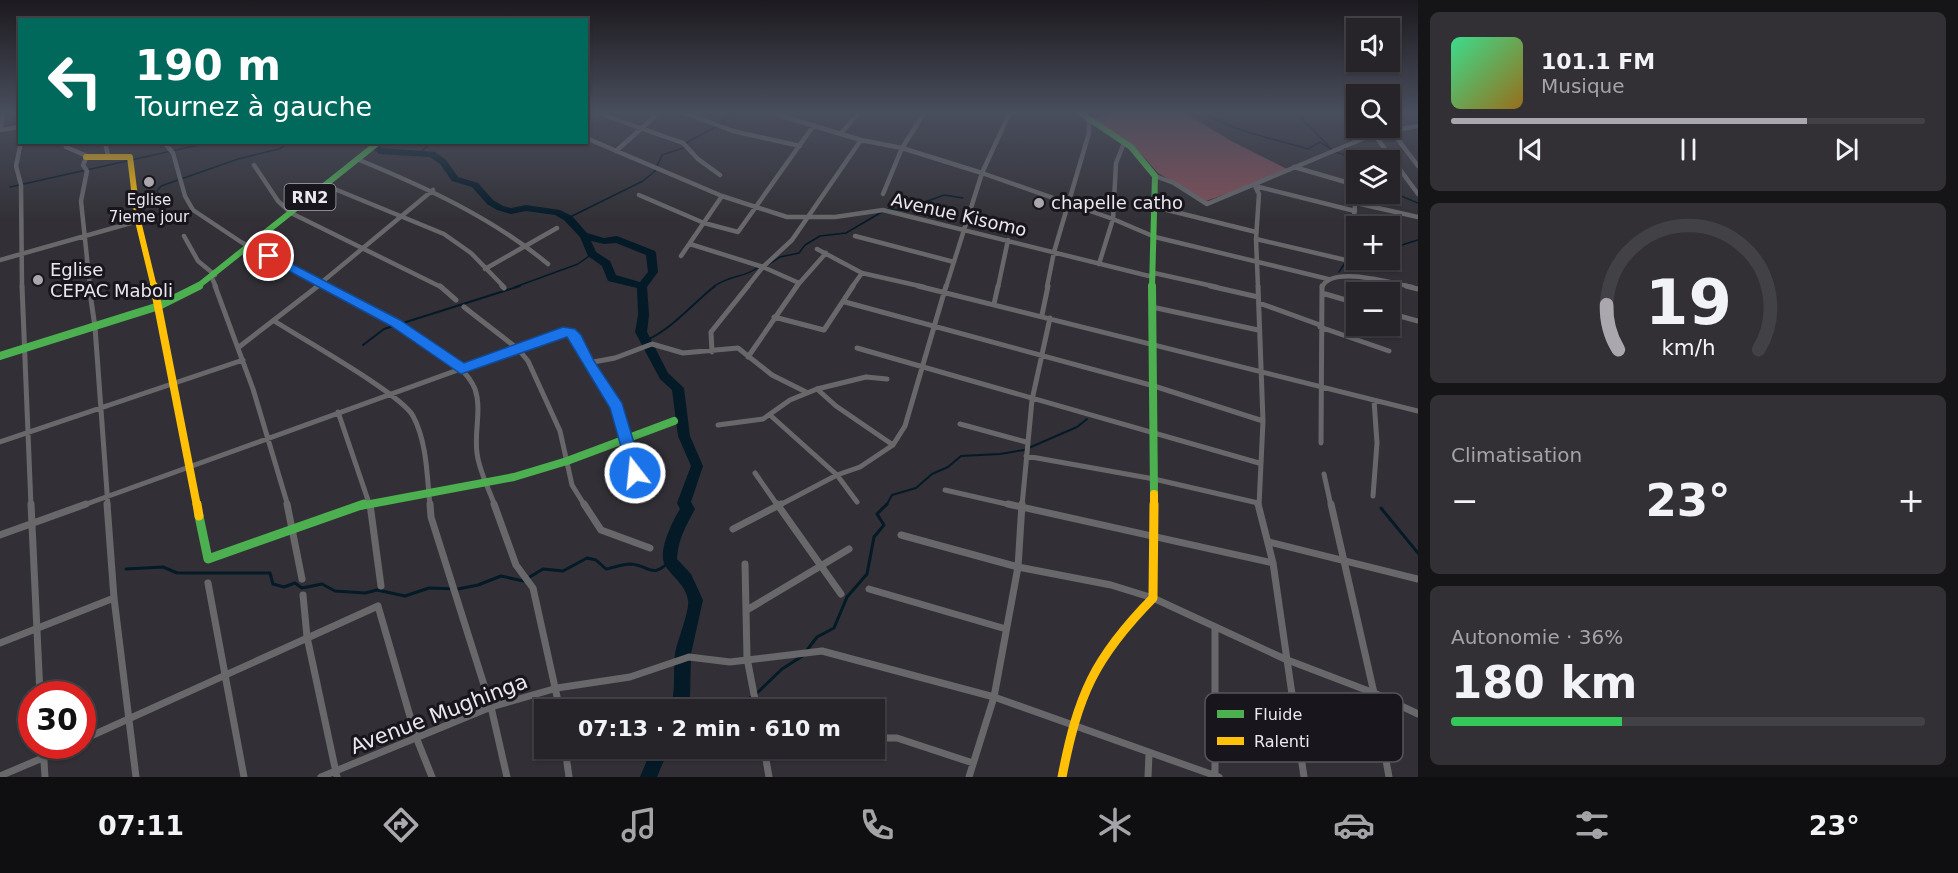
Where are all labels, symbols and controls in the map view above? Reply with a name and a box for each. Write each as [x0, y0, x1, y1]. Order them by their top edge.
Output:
map controls [1346, 18, 1400, 336]
button: sound [1346, 18, 1400, 72]
text: 190 m [135, 41, 281, 90]
icon: left [36, 42, 114, 120]
text: 101.1 FM [1541, 49, 1655, 74]
text: Musique [1541, 74, 1625, 98]
button: search [1346, 84, 1400, 138]
text: Tournez à gauche [135, 91, 372, 122]
icon: previous [1514, 133, 1547, 166]
icon: pause [1672, 133, 1705, 166]
icon: next [1830, 133, 1863, 166]
button: layers [1346, 150, 1400, 204]
marker: Eglise 7ieme jour [142, 175, 156, 189]
road number: RN2 [284, 184, 336, 210]
street label: Avenue Kisomo [889, 189, 1029, 240]
place label: Eglise 7ieme jour [109, 191, 190, 226]
place label: chapelle catho [1051, 192, 1183, 213]
marker: chapelle catho [1032, 196, 1046, 210]
button: + [1346, 216, 1400, 270]
pin [243, 230, 294, 281]
icon: arrive [252, 239, 285, 272]
place label: Eglise CEPAC Maboli [50, 259, 173, 301]
text: 19 [1645, 266, 1731, 339]
marker: Eglise CEPAC Maboli [31, 273, 45, 287]
button: − [1346, 282, 1400, 336]
text: km/h [1661, 335, 1715, 360]
position arrow [603, 441, 667, 505]
text: Climatisation [1451, 443, 1582, 467]
text: 23° [1645, 474, 1731, 527]
text: − [1451, 481, 1479, 520]
text: + [1897, 481, 1925, 520]
text: Autonomie · 36% [1451, 625, 1623, 649]
text: 180 km [1451, 656, 1637, 709]
street label: Avenue Mughinga [347, 669, 531, 759]
speed limit sign: 30 [18, 681, 96, 759]
legend [1205, 693, 1403, 762]
text: Fluide [1254, 705, 1302, 724]
text: 07:13 · 2 min · 610 m [578, 716, 841, 741]
text: Ralenti [1254, 732, 1310, 751]
icon: directions [380, 804, 422, 846]
icon: music [618, 804, 660, 846]
icon: phone [856, 804, 898, 846]
icon: climate [1094, 804, 1136, 846]
icon: car [1333, 804, 1375, 846]
icon: filters [1571, 804, 1613, 846]
text: 07:11 [98, 810, 184, 841]
text: 23° [1809, 810, 1860, 841]

